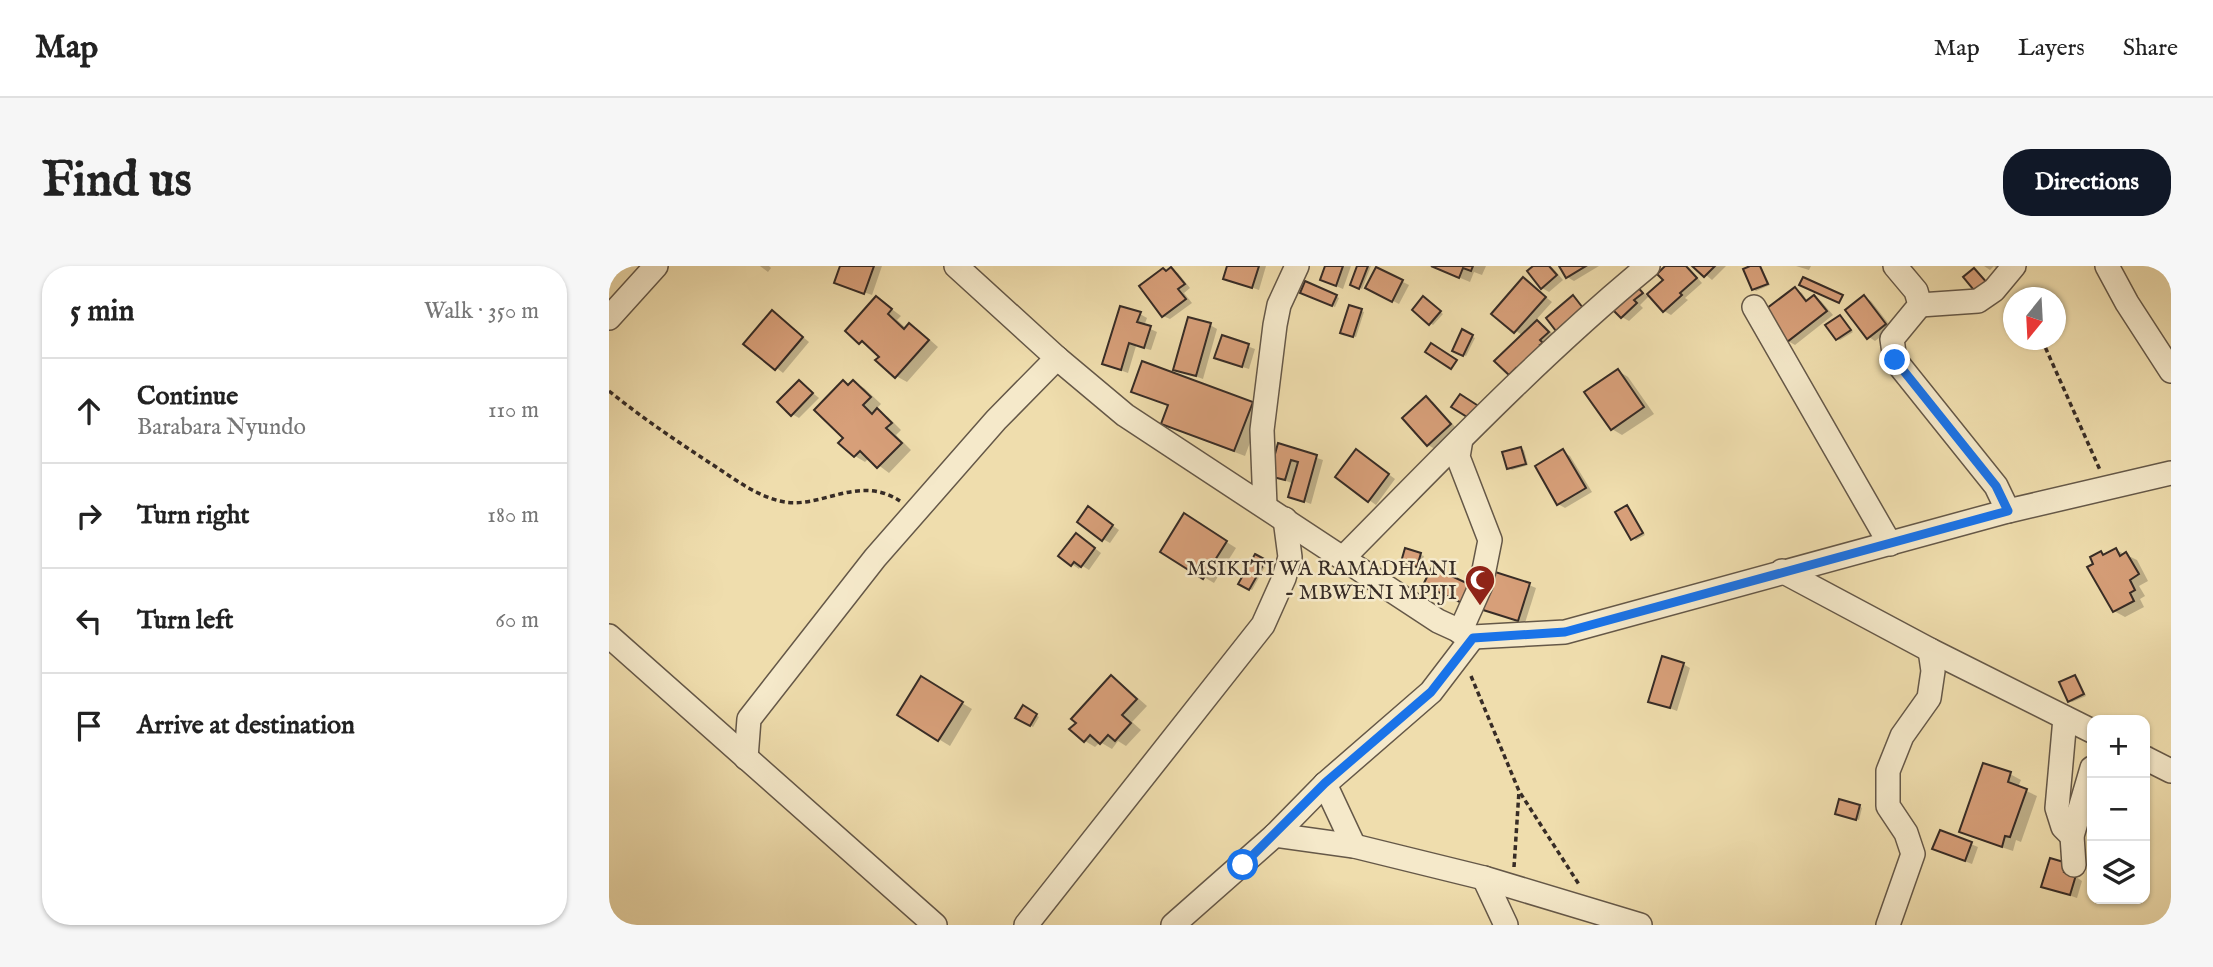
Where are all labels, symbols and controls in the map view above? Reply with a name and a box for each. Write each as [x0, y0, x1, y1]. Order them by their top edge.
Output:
text: Map [35, 27, 98, 69]
text: Map [1934, 33, 1980, 64]
text: Layers [2018, 33, 2085, 64]
text: Share [2123, 33, 2178, 64]
button: Directions [2003, 149, 2171, 216]
text: Find us [42, 151, 192, 213]
north arrow [2003, 287, 2066, 350]
text: 5 min [70, 293, 135, 331]
text: Walk · 350 m [424, 297, 539, 326]
route end [1879, 344, 1910, 375]
text: Continue [137, 380, 238, 413]
icon: ahead [70, 392, 108, 430]
text: 110 m [488, 396, 539, 425]
text: Barabara Nyundo [137, 413, 306, 442]
icon: right [70, 497, 108, 535]
text: Turn right [137, 499, 250, 532]
text: 180 m [487, 501, 539, 530]
place label: MSIKITI WA RAMADHANI - MBWENI MPIJI [1186, 556, 1457, 607]
mosque icon: MSIKITI WA RAMADHANI - MBWENI MPIJI [1463, 563, 1497, 607]
icon: left [70, 602, 108, 640]
text: Turn left [137, 604, 234, 637]
text: 60 m [495, 606, 539, 635]
icon: arrive [70, 707, 108, 745]
text: Arrive at destination [137, 709, 355, 742]
map controls [2087, 715, 2150, 904]
button: + [2087, 715, 2150, 778]
button: − [2087, 778, 2150, 841]
button: layers [2087, 841, 2150, 904]
route start [1227, 849, 1258, 880]

